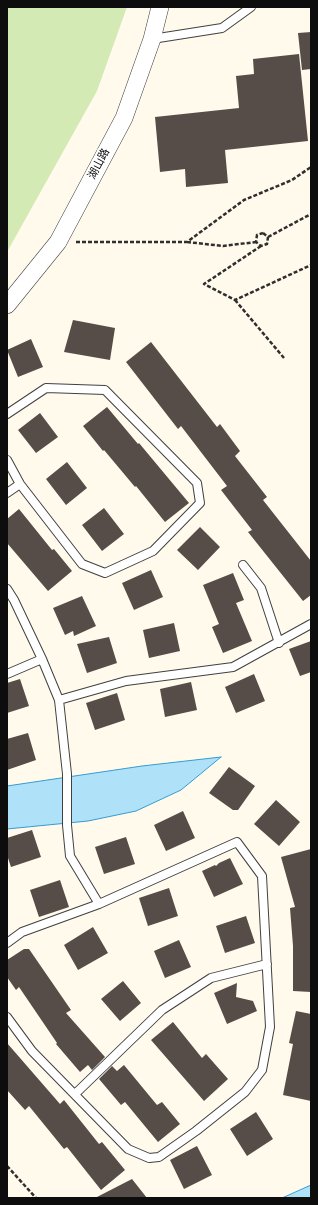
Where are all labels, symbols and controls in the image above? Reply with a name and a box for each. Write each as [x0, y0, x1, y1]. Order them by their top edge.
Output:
street label: 湖山路 [85, 146, 113, 182]

